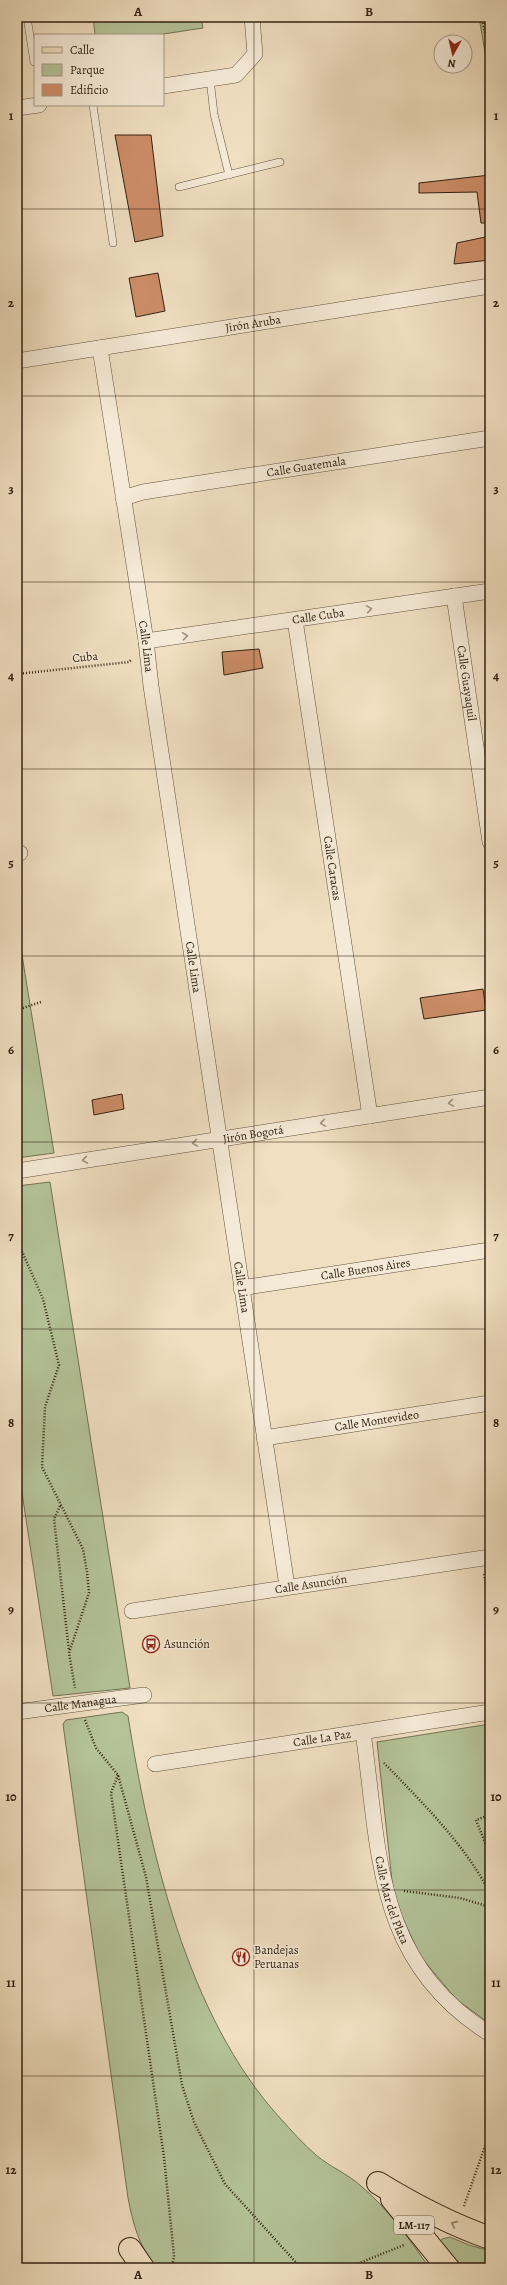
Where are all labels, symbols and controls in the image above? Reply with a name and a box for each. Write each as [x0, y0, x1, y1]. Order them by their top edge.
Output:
text: A [133, 3, 143, 20]
text: B [365, 3, 373, 20]
legend [34, 34, 164, 106]
north arrow [433, 34, 473, 74]
text: Calle [70, 42, 94, 58]
text: N [447, 55, 457, 71]
text: Parque [70, 62, 105, 78]
text: Edificio [70, 82, 108, 98]
text: 1 [9, 107, 14, 124]
text: 1 [494, 107, 499, 124]
text: 2 [8, 294, 15, 311]
text: 2 [493, 294, 500, 311]
street label: Jirón Aruba [224, 311, 282, 336]
street label: Calle Guatemala [265, 452, 347, 481]
text: 3 [8, 480, 14, 497]
text: 3 [493, 480, 499, 497]
street label: Calle Cuba [291, 604, 346, 628]
one-way arrow [366, 605, 372, 614]
street label: Calle Lima [135, 620, 157, 673]
one-way arrow [182, 632, 188, 641]
street label: Calle Guayaquil [453, 644, 480, 722]
street label: Cuba [71, 648, 99, 666]
text: 4 [8, 667, 14, 684]
text: 4 [493, 667, 499, 684]
street label: Calle Caracas [320, 835, 345, 902]
text: 5 [8, 854, 14, 871]
text: 5 [493, 854, 499, 871]
street label: Calle Lima [182, 940, 205, 994]
text: 6 [8, 1041, 14, 1058]
text: 6 [493, 1041, 499, 1058]
one-way arrow [448, 1098, 455, 1107]
one-way arrow [320, 1118, 326, 1127]
street label: Jirón Bogotá [222, 1121, 285, 1147]
one-way arrow [191, 1138, 198, 1147]
one-way arrow [82, 1156, 88, 1164]
text: 7 [8, 1227, 14, 1244]
text: 7 [493, 1227, 499, 1244]
street label: Calle Buenos Aires [320, 1254, 412, 1284]
street label: Calle Lima [230, 1260, 254, 1315]
street label: Calle Montevideo [333, 1406, 420, 1435]
text: 8 [8, 1414, 14, 1431]
text: 8 [493, 1414, 499, 1431]
street label: Calle Asunción [274, 1571, 349, 1597]
text: 9 [8, 1601, 14, 1618]
text: 9 [493, 1601, 499, 1618]
bus stop icon: Asunción [141, 1634, 161, 1654]
place label: Asunción [163, 1636, 210, 1652]
street label: Calle Managua [43, 1691, 118, 1716]
street label: Calle La Paz [292, 1726, 352, 1750]
text: 10 [5, 1788, 17, 1805]
text: 10 [490, 1788, 502, 1805]
street label: Calle Mar del Plata [371, 1855, 413, 1947]
place label: Bandejas Peruanas [254, 1942, 299, 1972]
restaurant icon: Bandejas Peruanas [231, 1947, 251, 1967]
text: 11 [6, 1974, 16, 1991]
text: 11 [491, 1974, 501, 1991]
text: 12 [6, 2161, 17, 2178]
text: 12 [491, 2161, 502, 2178]
road number: LM-117 [394, 2216, 434, 2234]
one-way arrow [450, 2221, 457, 2229]
text: A [133, 2266, 143, 2283]
text: B [365, 2266, 373, 2283]

